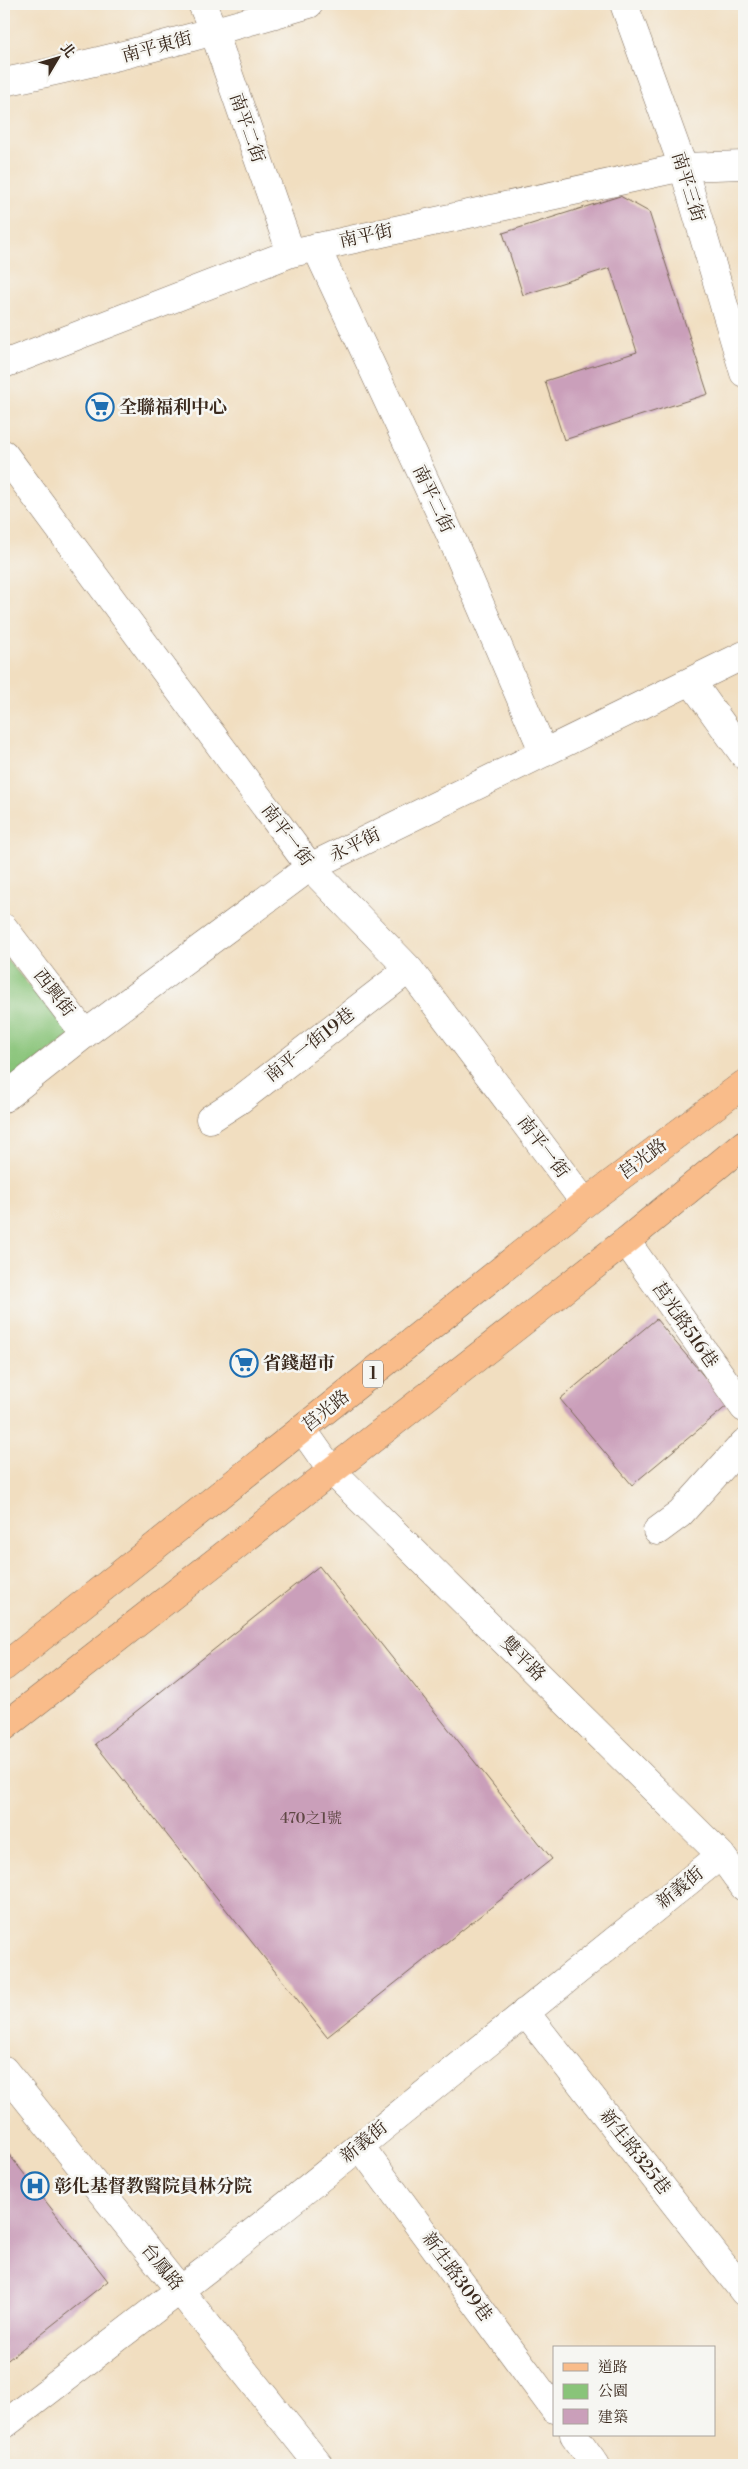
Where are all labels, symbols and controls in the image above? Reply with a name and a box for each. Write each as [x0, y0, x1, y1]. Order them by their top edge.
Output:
street label: 南平東街 [119, 27, 195, 67]
north arrow [32, 32, 82, 82]
text: 北 [56, 40, 79, 62]
street label: 南平二街 [224, 90, 270, 166]
street label: 南平三街 [666, 149, 710, 225]
street label: 南平街 [337, 219, 395, 253]
supermarket icon: 全聯福利中心 [85, 392, 115, 422]
place label: 全聯福利中心 [119, 396, 227, 419]
street label: 南平二街 [407, 462, 459, 536]
street label: 南平一街 [256, 799, 318, 871]
street label: 永平街 [326, 823, 384, 867]
street label: 西興街 [28, 965, 80, 1021]
street label: 南平一街19巷 [260, 1003, 360, 1087]
street label: 南平一街 [512, 1111, 574, 1183]
street label: 莒光路 [615, 1134, 671, 1184]
street label: 莒光路516巷 [647, 1277, 723, 1373]
supermarket icon: 省錢超市 [229, 1348, 259, 1378]
place label: 省錢超市 [263, 1352, 335, 1375]
road number: 1 [363, 1360, 383, 1388]
street label: 莒光路 [298, 1385, 354, 1437]
street label: 雙平路 [496, 1632, 550, 1686]
house number: 470之1號 [280, 1809, 342, 1828]
street label: 新義街 [652, 1862, 708, 1914]
street label: 新生路325巷 [595, 2105, 675, 2199]
street label: 新義街 [336, 2116, 392, 2168]
hospital icon: 彰化基督教醫院員林分院 [20, 2171, 50, 2201]
place label: 彰化基督教醫院員林分院 [54, 2175, 252, 2198]
street label: 新生路309巷 [417, 2228, 497, 2326]
street label: 台鳳路 [136, 2239, 188, 2295]
legend [553, 2346, 716, 2436]
text: 道路 [598, 2358, 628, 2377]
text: 公園 [598, 2382, 628, 2401]
text: 建築 [598, 2408, 628, 2427]

